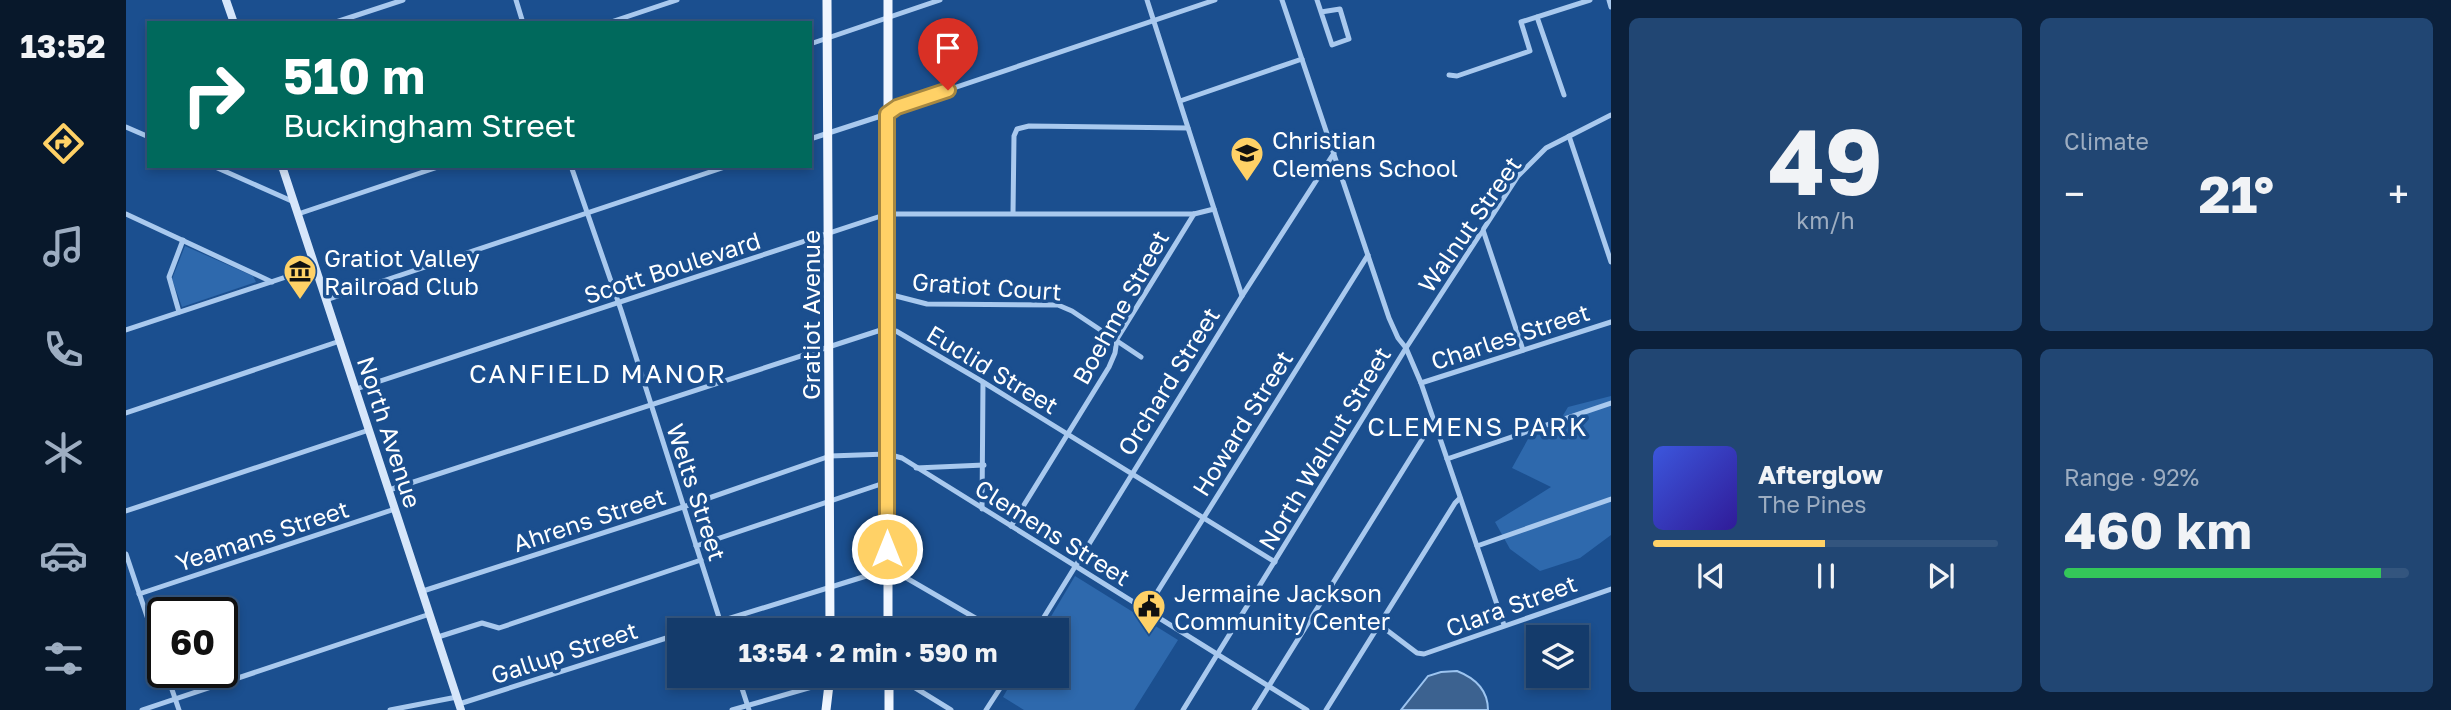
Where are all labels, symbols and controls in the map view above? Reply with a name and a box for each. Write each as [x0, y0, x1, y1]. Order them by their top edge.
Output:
pin [918, 18, 978, 90]
text: 13:52 [20, 27, 106, 65]
icon: arrive [929, 29, 967, 67]
text: 510 m [283, 46, 425, 105]
icon: right [168, 49, 259, 140]
text: Buckingham Street [283, 106, 576, 144]
text: 49 [1768, 106, 1883, 215]
icon: directions [39, 119, 88, 168]
place label: Christian Clemens School [1272, 125, 1458, 182]
text: Climate [2064, 127, 2149, 155]
school or university icon: Christian Clemens School [1228, 134, 1266, 183]
street label: Walnut Street [1411, 150, 1527, 298]
text: 21° [2199, 162, 2274, 224]
text: − [2064, 171, 2085, 216]
text: + [2388, 171, 2409, 216]
text: km/h [1796, 206, 1855, 234]
icon: music [39, 222, 88, 271]
street label: Scott Boulevard [580, 225, 764, 309]
street label: Boehme Street [1066, 225, 1174, 389]
street label: Gratiot Avenue [796, 230, 825, 400]
place label: Gratiot Valley Railroad Club [324, 243, 480, 300]
museum icon: Gratiot Valley Railroad Club [281, 252, 319, 301]
street label: Gratiot Court [911, 266, 1063, 306]
street label: Charles Street [1427, 297, 1593, 375]
street label: Orchard Street [1111, 302, 1225, 460]
street label: Euclid Street [922, 318, 1064, 420]
icon: phone [39, 325, 88, 374]
street label: North Walnut Street [1252, 341, 1396, 555]
street label: Howard Street [1186, 345, 1298, 501]
street label: North Avenue [352, 353, 428, 511]
district label: CANFIELD MANOR [469, 358, 727, 389]
district label: CLEMENS PARK [1367, 411, 1589, 442]
street label: Welts Street [661, 420, 733, 564]
icon: climate [39, 428, 88, 477]
text: Afterglow [1758, 459, 1883, 490]
text: Range · 92% [2064, 463, 2199, 491]
street label: Clemens Street [970, 473, 1136, 591]
street label: Ahrens Street [509, 481, 669, 557]
text: The Pines [1758, 490, 1866, 518]
street label: Yeamans Street [172, 493, 352, 577]
text: 460 km [2064, 498, 2252, 560]
position arrow [850, 512, 924, 586]
icon: car [39, 531, 88, 580]
icon: previous [1692, 557, 1730, 595]
icon: pause [1807, 557, 1845, 595]
icon: next [1922, 557, 1960, 595]
street label: Clara Street [1442, 568, 1580, 642]
place label: Jermaine Jackson Community Center [1174, 578, 1390, 635]
public building icon: Jermaine Jackson Community Center [1130, 587, 1168, 636]
speed limit sign: 60 [147, 597, 238, 688]
street label: Gallup Street [487, 615, 641, 689]
map controls [1526, 625, 1589, 688]
button: layers [1526, 625, 1589, 688]
icon: filters [39, 634, 88, 683]
text: 13:54 · 2 min · 590 m [739, 637, 997, 668]

